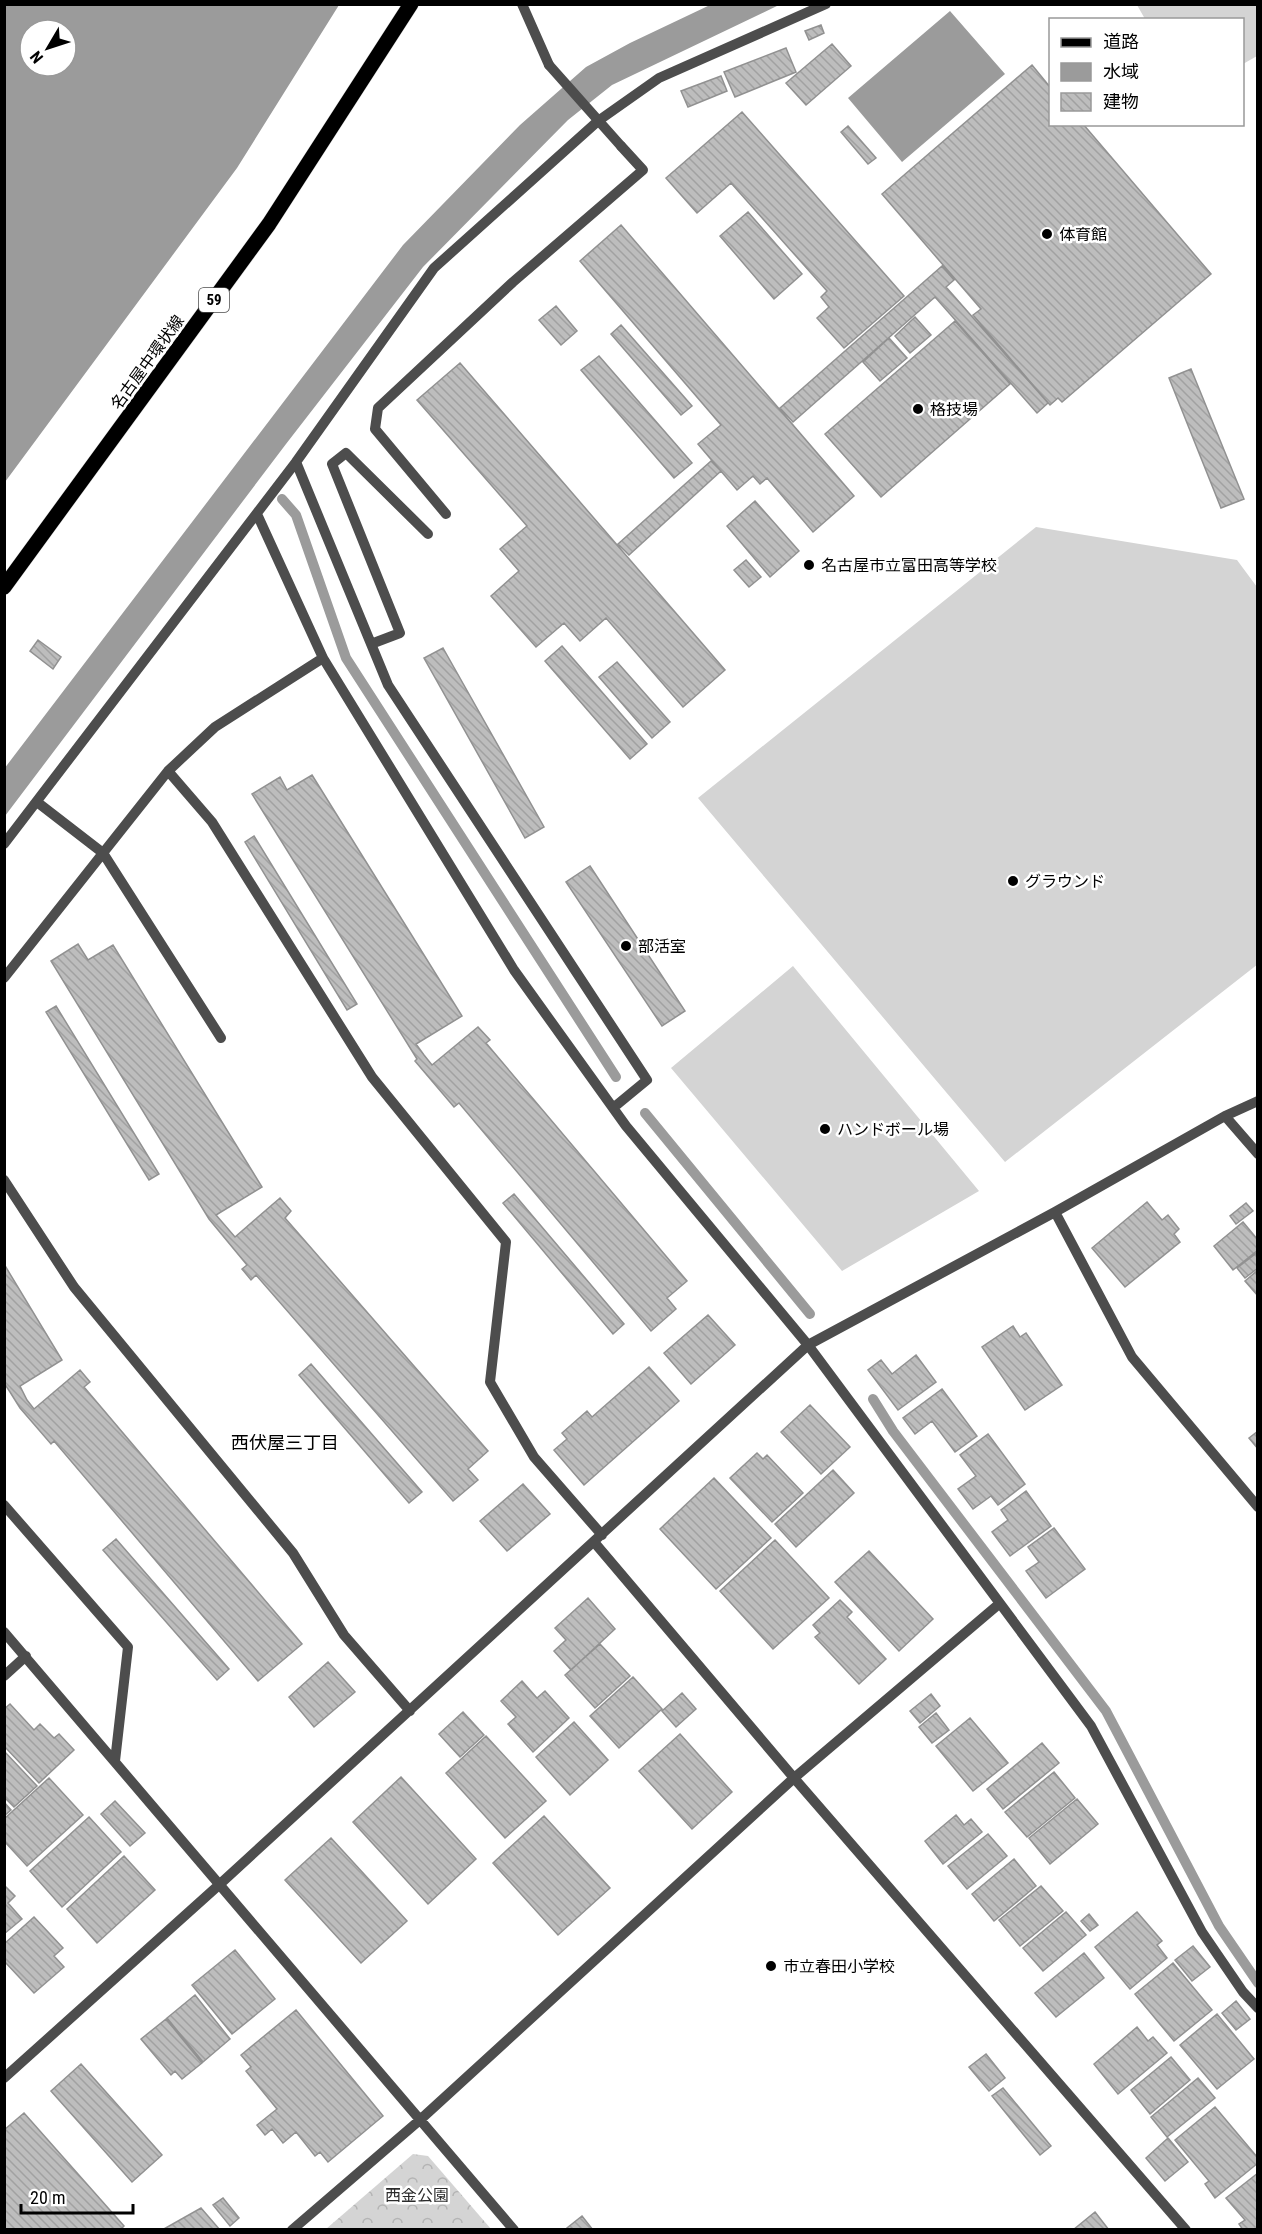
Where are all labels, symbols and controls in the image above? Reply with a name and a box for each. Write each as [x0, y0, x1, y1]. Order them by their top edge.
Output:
north arrow [18, 18, 78, 78]
legend [1049, 18, 1244, 126]
text: 道路 [1103, 31, 1139, 52]
text: N [26, 47, 47, 67]
text: 水域 [1103, 61, 1139, 82]
text: 建物 [1103, 91, 1139, 112]
place label: 体育館 [1059, 225, 1107, 244]
marker: 体育館 [1040, 227, 1054, 241]
road number: 59 [199, 288, 229, 312]
street label: 名古屋中環状線 [107, 311, 188, 413]
place label: 格技場 [930, 400, 978, 419]
marker: 格技場 [911, 402, 925, 416]
place label: 名古屋市立富田高等学校 [821, 556, 997, 575]
marker: 名古屋市立富田高等学校 [802, 558, 816, 572]
place label: グラウンド [1025, 872, 1105, 891]
marker: グラウンド [1006, 874, 1020, 888]
place label: 部活室 [638, 937, 686, 956]
marker: 部活室 [619, 939, 633, 953]
place label: ハンドボール場 [837, 1120, 949, 1139]
marker: ハンドボール場 [818, 1122, 832, 1136]
district label: 西伏屋三丁目 [231, 1432, 339, 1453]
place label: 市立春田小学校 [783, 1957, 895, 1976]
marker: 市立春田小学校 [764, 1959, 778, 1973]
scale bar [21, 2177, 134, 2215]
park label: 西金公園 [385, 2186, 449, 2205]
text: 20 m [30, 2187, 65, 2208]

